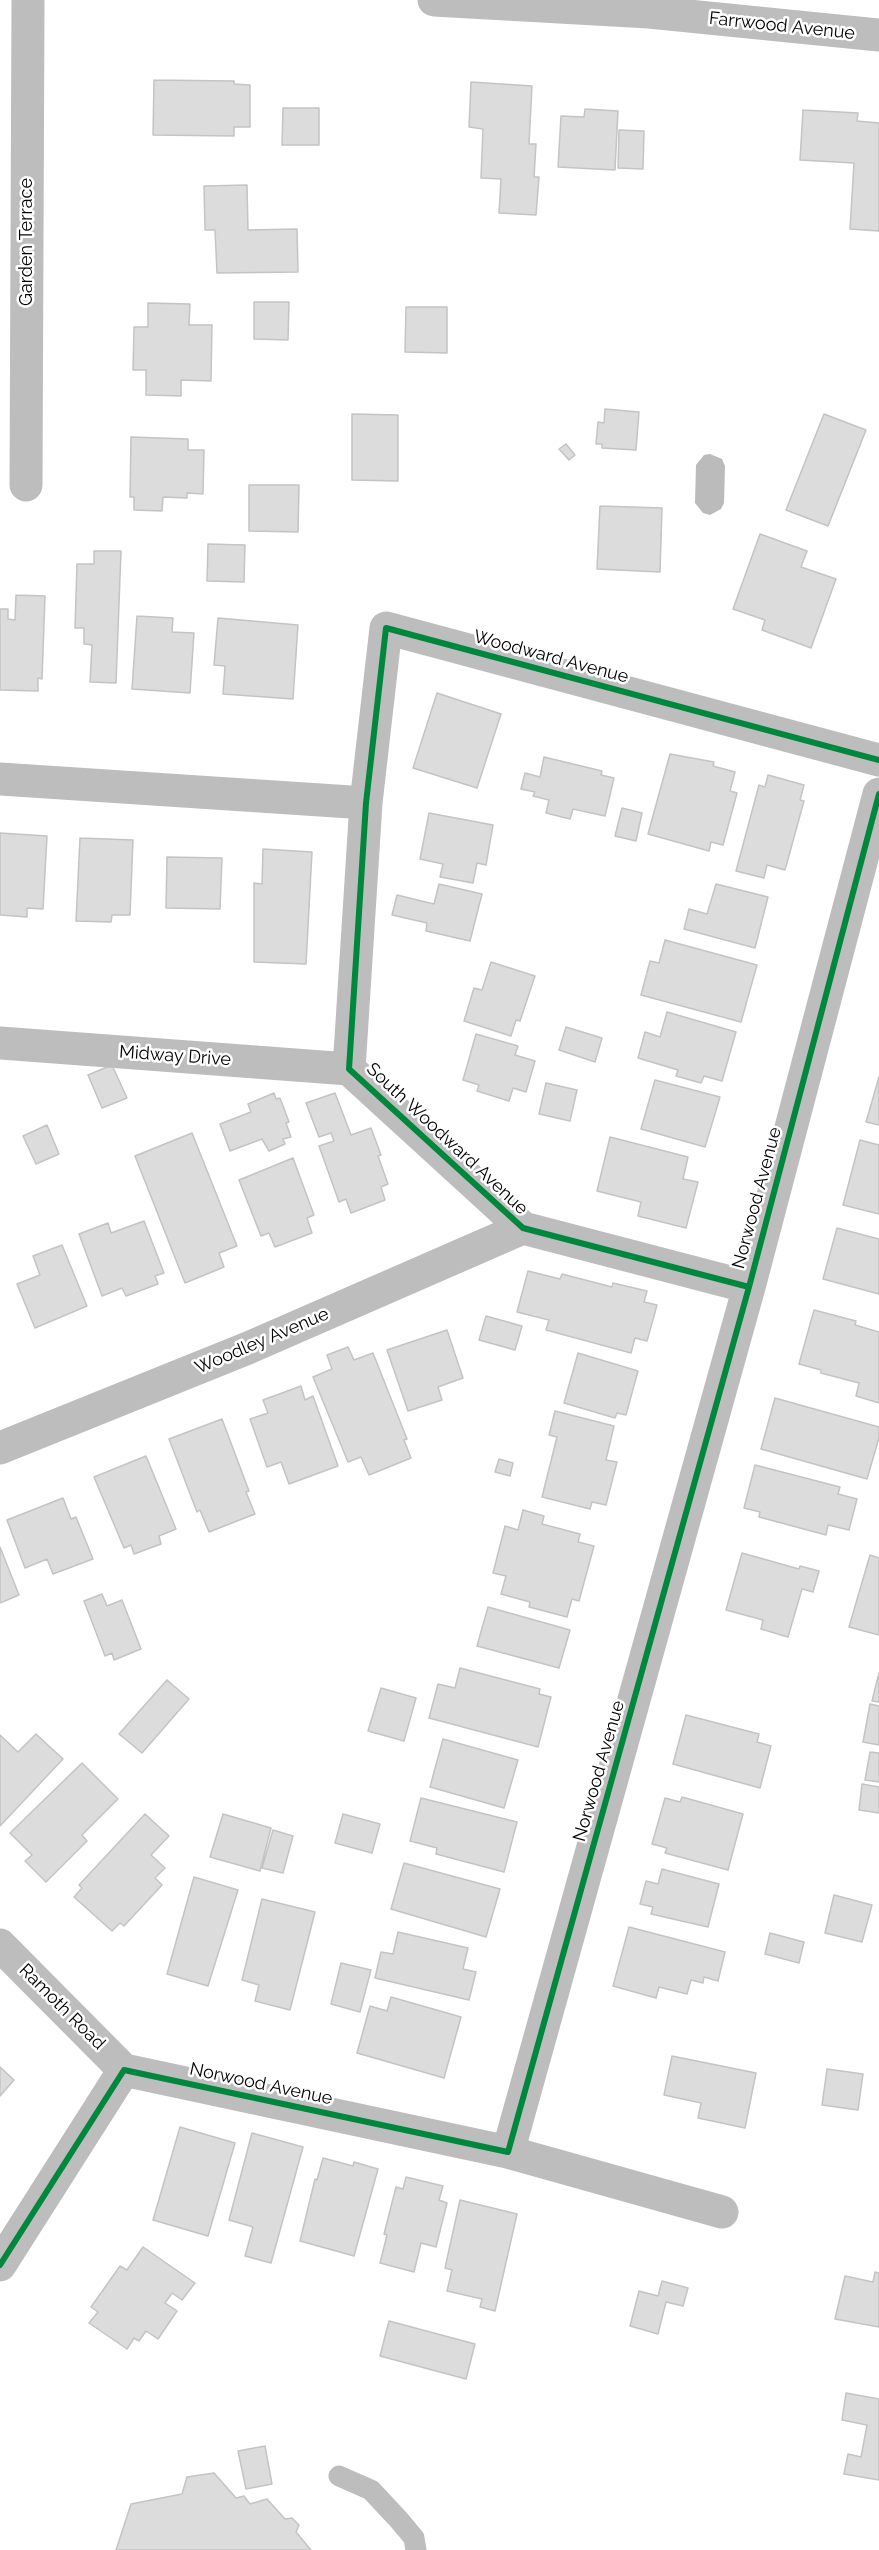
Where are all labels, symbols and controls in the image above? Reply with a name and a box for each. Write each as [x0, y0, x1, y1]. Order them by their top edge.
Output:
street label: Farrwood Avenue [708, 8, 856, 44]
street label: Garden Terrace [16, 178, 38, 306]
street label: Woodward Avenue [471, 626, 631, 688]
street label: Midway Drive [118, 1041, 232, 1071]
street label: South Woodward Avenue [362, 1059, 532, 1219]
street label: Norwood Avenue [728, 1125, 786, 1271]
street label: Woodley Avenue [192, 1303, 332, 1379]
street label: Norwood Avenue [569, 1698, 629, 1844]
street label: Ramoth Road [14, 1959, 110, 2055]
street label: Norwood Avenue [188, 2058, 334, 2110]

